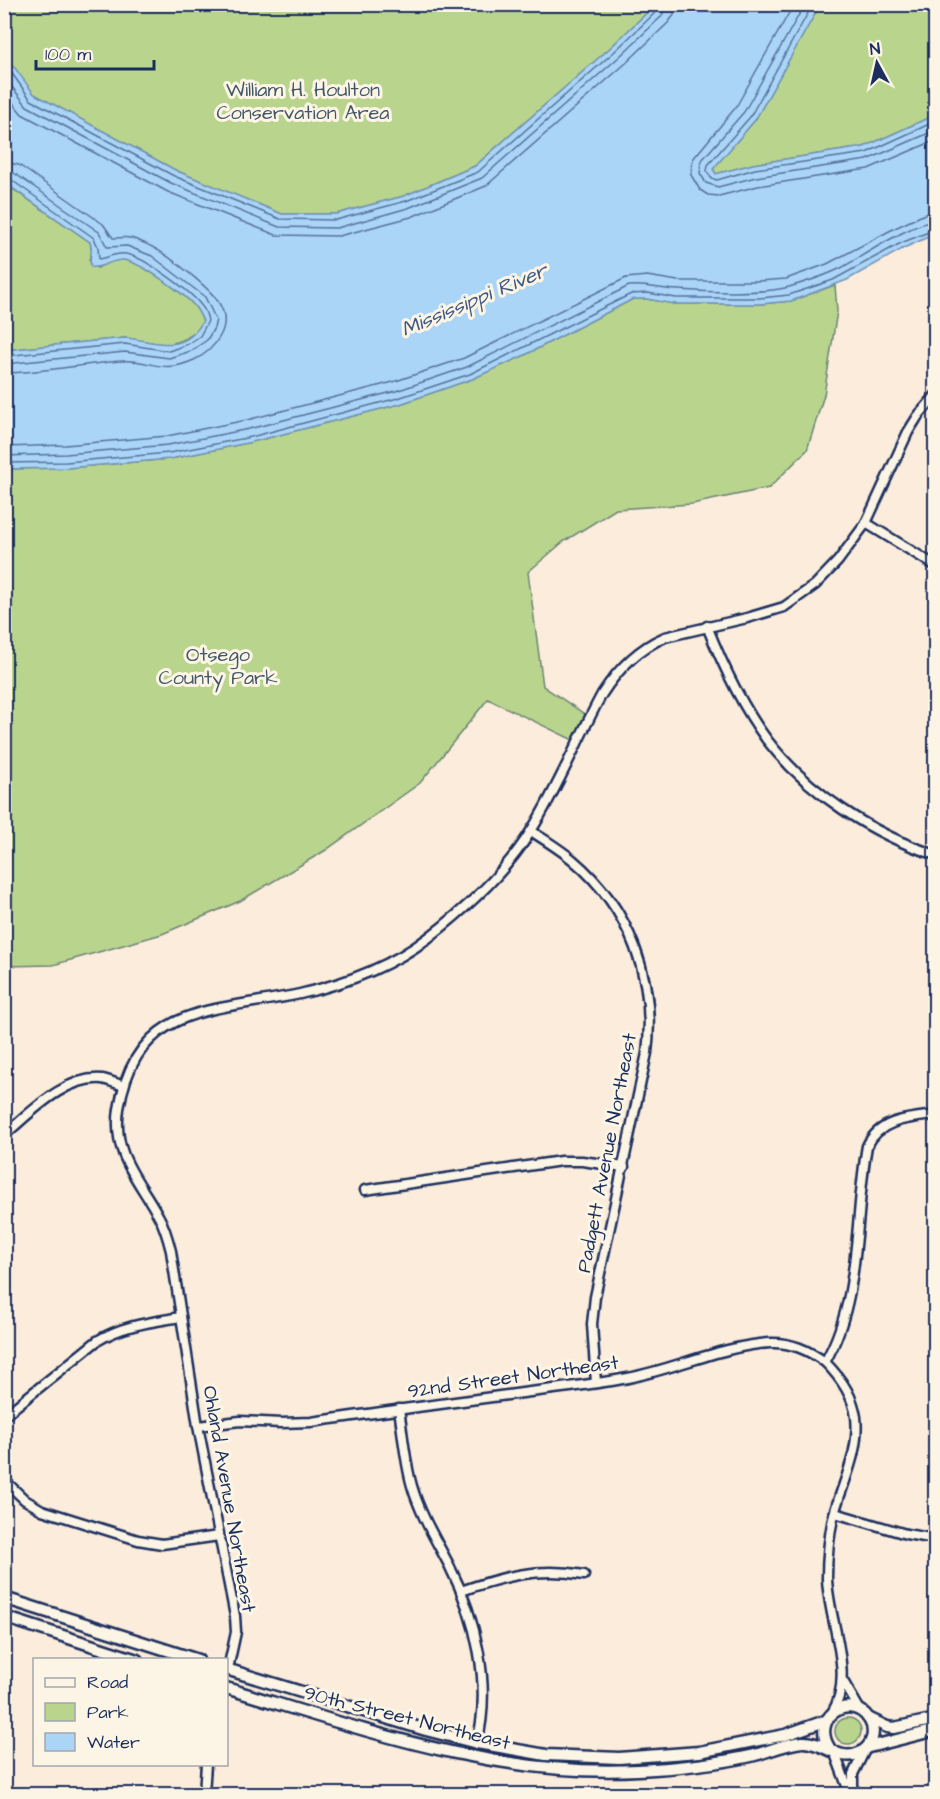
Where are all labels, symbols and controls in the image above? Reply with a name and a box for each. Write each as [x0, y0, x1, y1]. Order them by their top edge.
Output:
scale bar [36, 33, 154, 71]
north arrow [847, 33, 907, 93]
text: N [869, 38, 882, 61]
text: 100 m [45, 42, 91, 67]
park label: William H. Houlton Conservation Area [216, 76, 390, 127]
water label: Mississippi River [397, 255, 554, 344]
park label: Otsego County Park [159, 641, 277, 693]
street label: Padgett Avenue Northeast [570, 1031, 645, 1275]
street label: 92nd Street Northeast [406, 1348, 620, 1406]
street label: Ohland Avenue Northeast [195, 1383, 263, 1615]
legend [33, 1658, 228, 1766]
text: Road [87, 1670, 128, 1695]
street label: 90th Street Northeast [301, 1679, 513, 1757]
text: Park [87, 1700, 129, 1725]
text: Water [87, 1730, 140, 1755]

